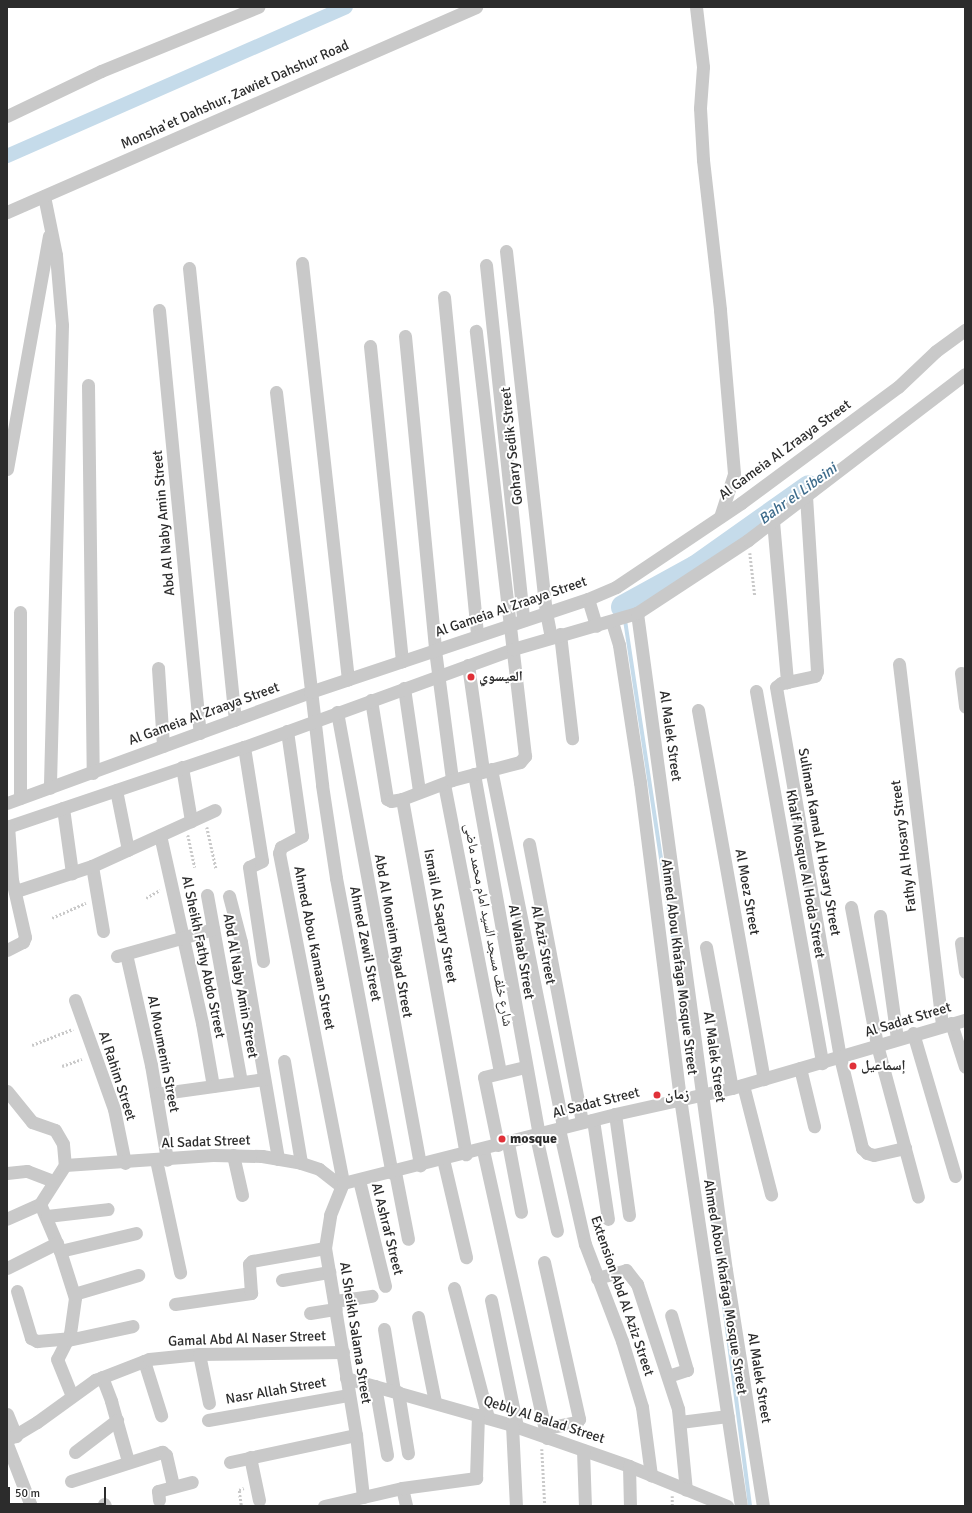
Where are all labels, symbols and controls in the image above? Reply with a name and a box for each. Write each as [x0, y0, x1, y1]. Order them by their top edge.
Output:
street label: Monsha'et Dahshur, Zawiet Dahshur Road [118, 37, 352, 153]
street label: Gohary Sedik Street [497, 386, 527, 506]
street label: Al Gameia Al Zraaya Street [716, 396, 854, 504]
street label: Abd Al Naby Amin Street [149, 449, 179, 597]
water label: Bahr el Libeini [755, 460, 841, 528]
street label: Al Gameia Al Zraaya Street [433, 573, 589, 641]
place label: العيسوي [479, 669, 523, 685]
marker: العيسوي [466, 672, 476, 682]
street label: Al Gameia Al Zraaya Street [126, 679, 282, 749]
street label: Al Malek Street [655, 689, 685, 783]
street label: Suliman Kamal Al Hosary Street [794, 747, 844, 937]
street label: Fathy Al Hosary Street [888, 779, 920, 913]
street label: Khalf Mosque Al Hoda Street [782, 788, 828, 960]
street label: شارع خلف مسجد السيد امام محمد ماضى [460, 822, 516, 1028]
street label: Ismail Al Saqary Street [420, 848, 460, 984]
street label: Al Moez Street [731, 848, 763, 936]
street label: Abd Al Moneim Riyad Street [370, 853, 416, 1019]
street label: Ahmed Abou Khafaga Mosque Street [657, 858, 701, 1076]
street label: Ahmed Abou Kamaan Street [290, 865, 338, 1031]
street label: Al Sheikh Fathy Abdo Street [178, 874, 228, 1040]
street label: Ahmed Zewil Street [346, 885, 384, 1003]
street label: Al Wahab Street [504, 903, 538, 1001]
street label: Al Aziz Street [527, 904, 559, 986]
street label: Abd Al Naby Amin Street [219, 912, 261, 1060]
street label: Al Moumenin Street [143, 994, 183, 1114]
street label: Al Sadat Street [863, 999, 953, 1041]
street label: Al Malek Street [699, 1010, 729, 1104]
street label: Al Rahim Street [95, 1029, 139, 1123]
place label: إسماعيل [861, 1058, 906, 1074]
marker: إسماعيل [848, 1061, 858, 1071]
street label: Al Sadat Street [551, 1084, 641, 1122]
place label: زمان [665, 1087, 689, 1103]
marker: زمان [652, 1090, 662, 1100]
place label: mosque [510, 1131, 557, 1147]
street label: Al Sadat Street [161, 1132, 251, 1152]
marker: mosque [497, 1134, 507, 1144]
street label: Ahmed Abou Khafaga Mosque Street [700, 1178, 750, 1396]
street label: Al Ashraf Street [367, 1181, 407, 1277]
street label: Extension Abd Al Aziz Street [587, 1214, 657, 1378]
street label: Al Sheikh Salama Street [335, 1261, 375, 1405]
street label: Gamal Abd Al Naser Street [168, 1328, 326, 1350]
street label: Al Malek Street [744, 1331, 774, 1425]
street label: Nasr Allah Street [224, 1374, 328, 1408]
street label: Qebly Al Balad Street [481, 1392, 607, 1448]
scale bar [10, 1479, 108, 1505]
text: 50 m [15, 1486, 40, 1501]

